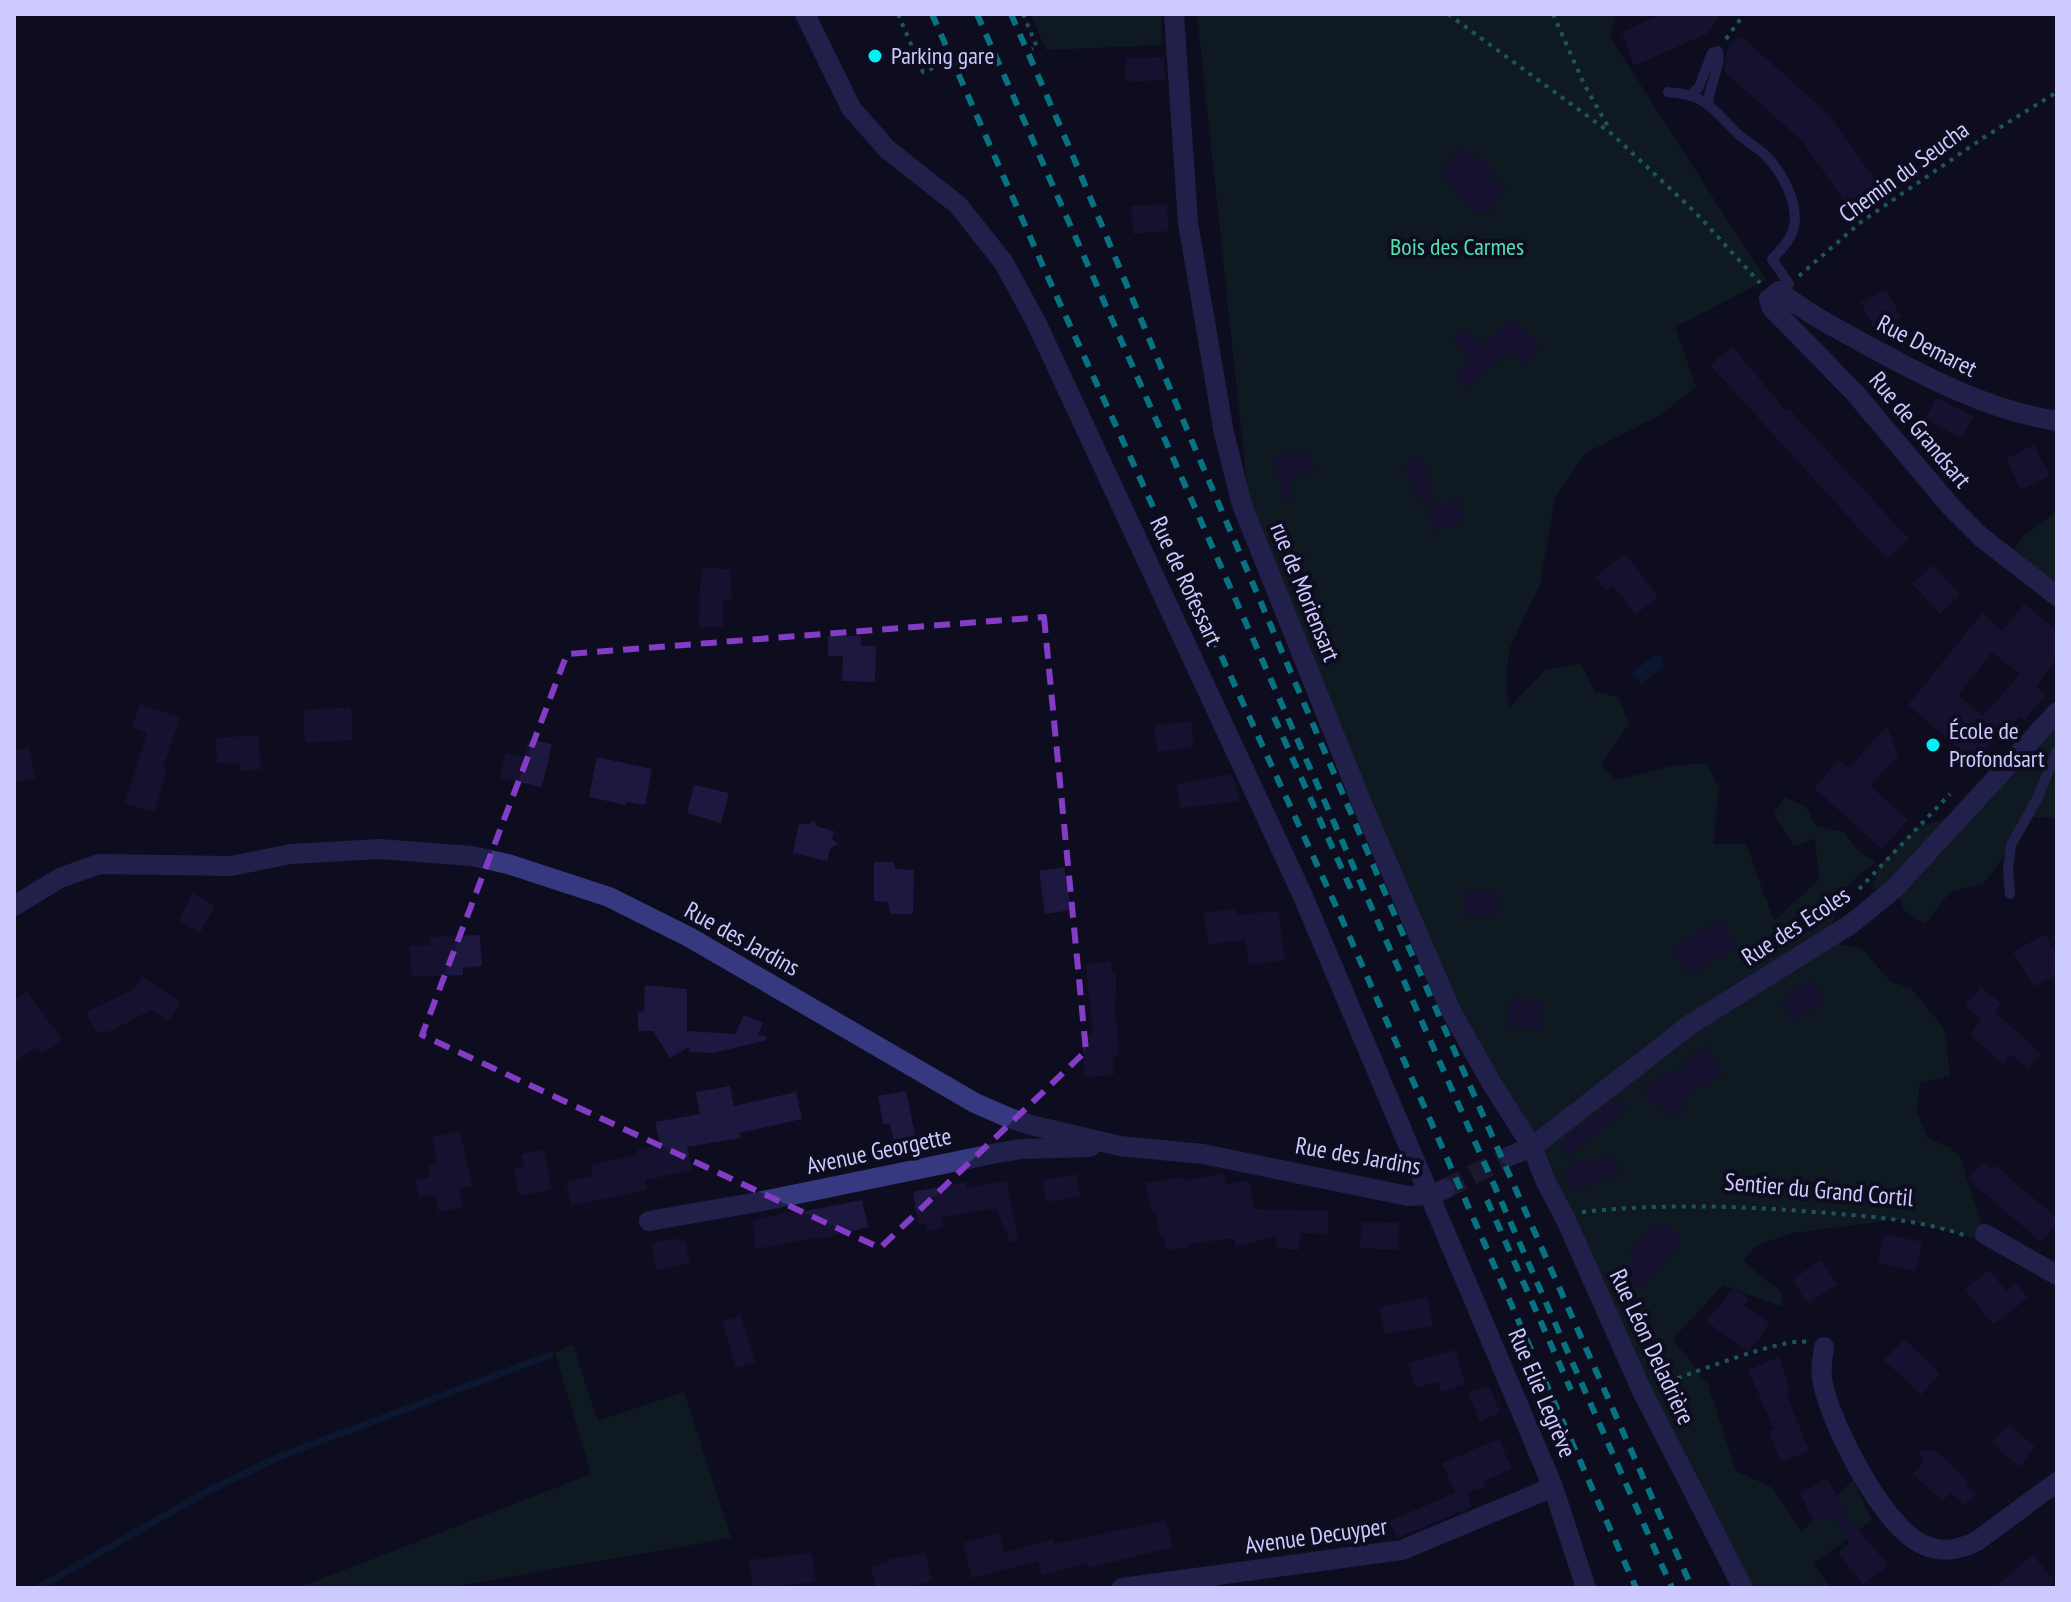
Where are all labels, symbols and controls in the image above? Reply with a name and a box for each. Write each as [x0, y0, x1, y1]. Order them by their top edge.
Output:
place label: Parking gare [891, 40, 994, 71]
marker: Parking gare [866, 47, 884, 65]
street label: Chemin du Seucha [1833, 114, 1975, 229]
park label: Bois des Carmes [1390, 231, 1524, 262]
street label: Rue Demaret [1872, 307, 1983, 384]
street label: Rue de Grandsart [1863, 365, 1978, 495]
street label: Rue de Rofessart [1143, 511, 1230, 650]
street label: rue de Moriensart [1264, 518, 1347, 666]
place label: École de Profondsart [1949, 715, 2045, 774]
marker: École de Profondsart [1924, 736, 1942, 754]
street label: Rue des Ecoles [1736, 879, 1856, 972]
street label: Rue des Jardins [679, 894, 805, 983]
street label: Avenue Georgette [804, 1120, 954, 1181]
street label: Rue des Jardins [1293, 1129, 1423, 1182]
street label: Sentier du Grand Cortil [1723, 1166, 1915, 1213]
street label: Rue Léon Deladrière [1603, 1264, 1702, 1429]
street label: Rue Elie Legrève [1501, 1324, 1584, 1462]
street label: Avenue Decuyper [1243, 1510, 1389, 1561]

